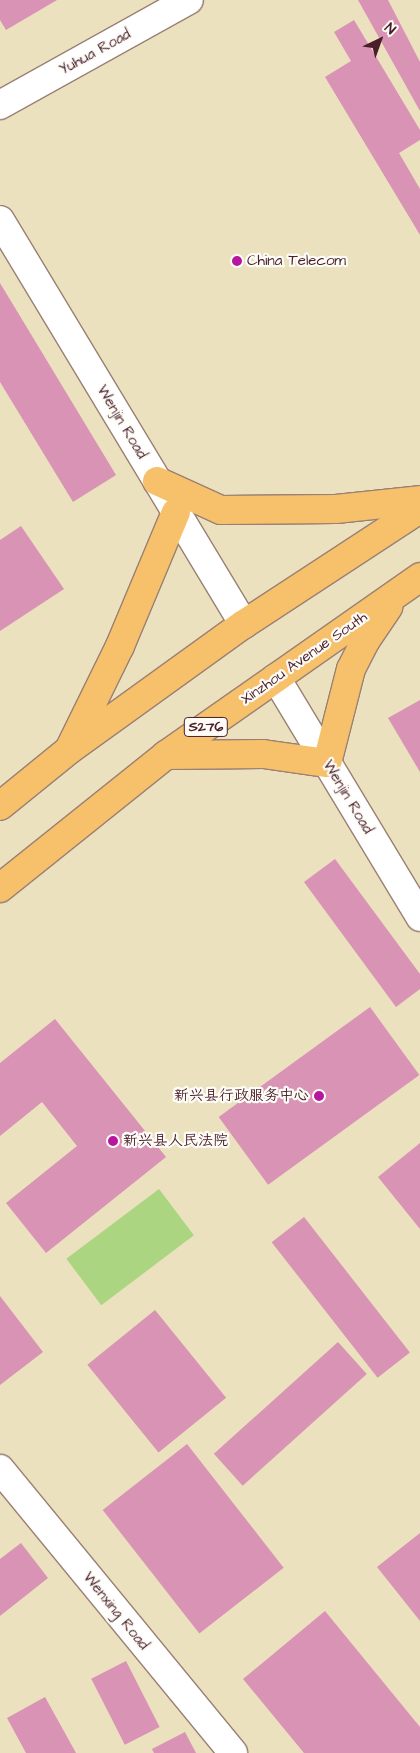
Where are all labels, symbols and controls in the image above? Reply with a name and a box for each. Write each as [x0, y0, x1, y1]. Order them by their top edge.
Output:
north arrow [355, 15, 405, 65]
text: N [380, 18, 400, 39]
street label: Yuhua Road [56, 25, 134, 79]
place label: China Telecom [247, 252, 346, 270]
marker: China Telecom [231, 255, 243, 267]
street label: Wenjin Road [93, 382, 151, 462]
street label: Xinzhou Avenue South [238, 608, 370, 708]
road number: S276 [184, 716, 228, 739]
street label: Wenjin Road [319, 757, 377, 837]
place label: 新兴县行政服务中心 [174, 1087, 309, 1105]
marker: 新兴县行政服务中心 [313, 1090, 325, 1102]
place label: 新兴县人民法院 [123, 1132, 228, 1150]
marker: 新兴县人民法院 [107, 1135, 119, 1147]
street label: Wenxing Road [79, 1569, 153, 1653]

